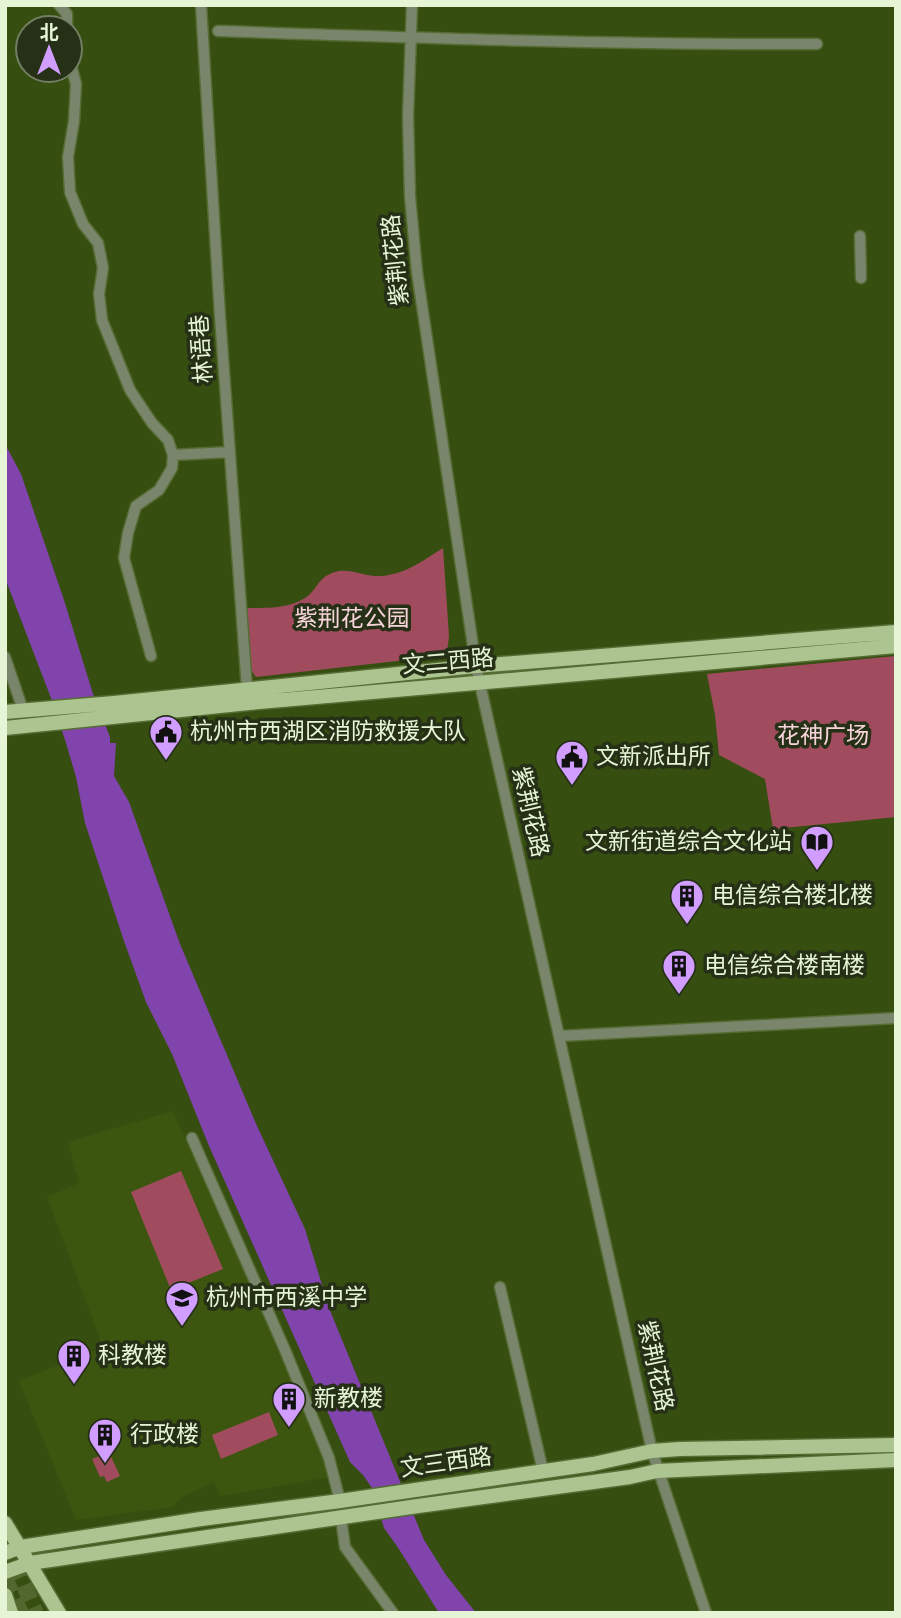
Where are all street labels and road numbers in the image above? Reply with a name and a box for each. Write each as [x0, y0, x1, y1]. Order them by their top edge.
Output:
street label: 紫荆花路 [377, 213, 415, 307]
street label: 林语巷 [186, 314, 218, 384]
street label: 文二西路 [401, 644, 495, 680]
street label: 紫荆花路 [506, 764, 554, 860]
street label: 紫荆花路 [632, 1318, 678, 1414]
street label: 文三西路 [398, 1443, 494, 1483]

